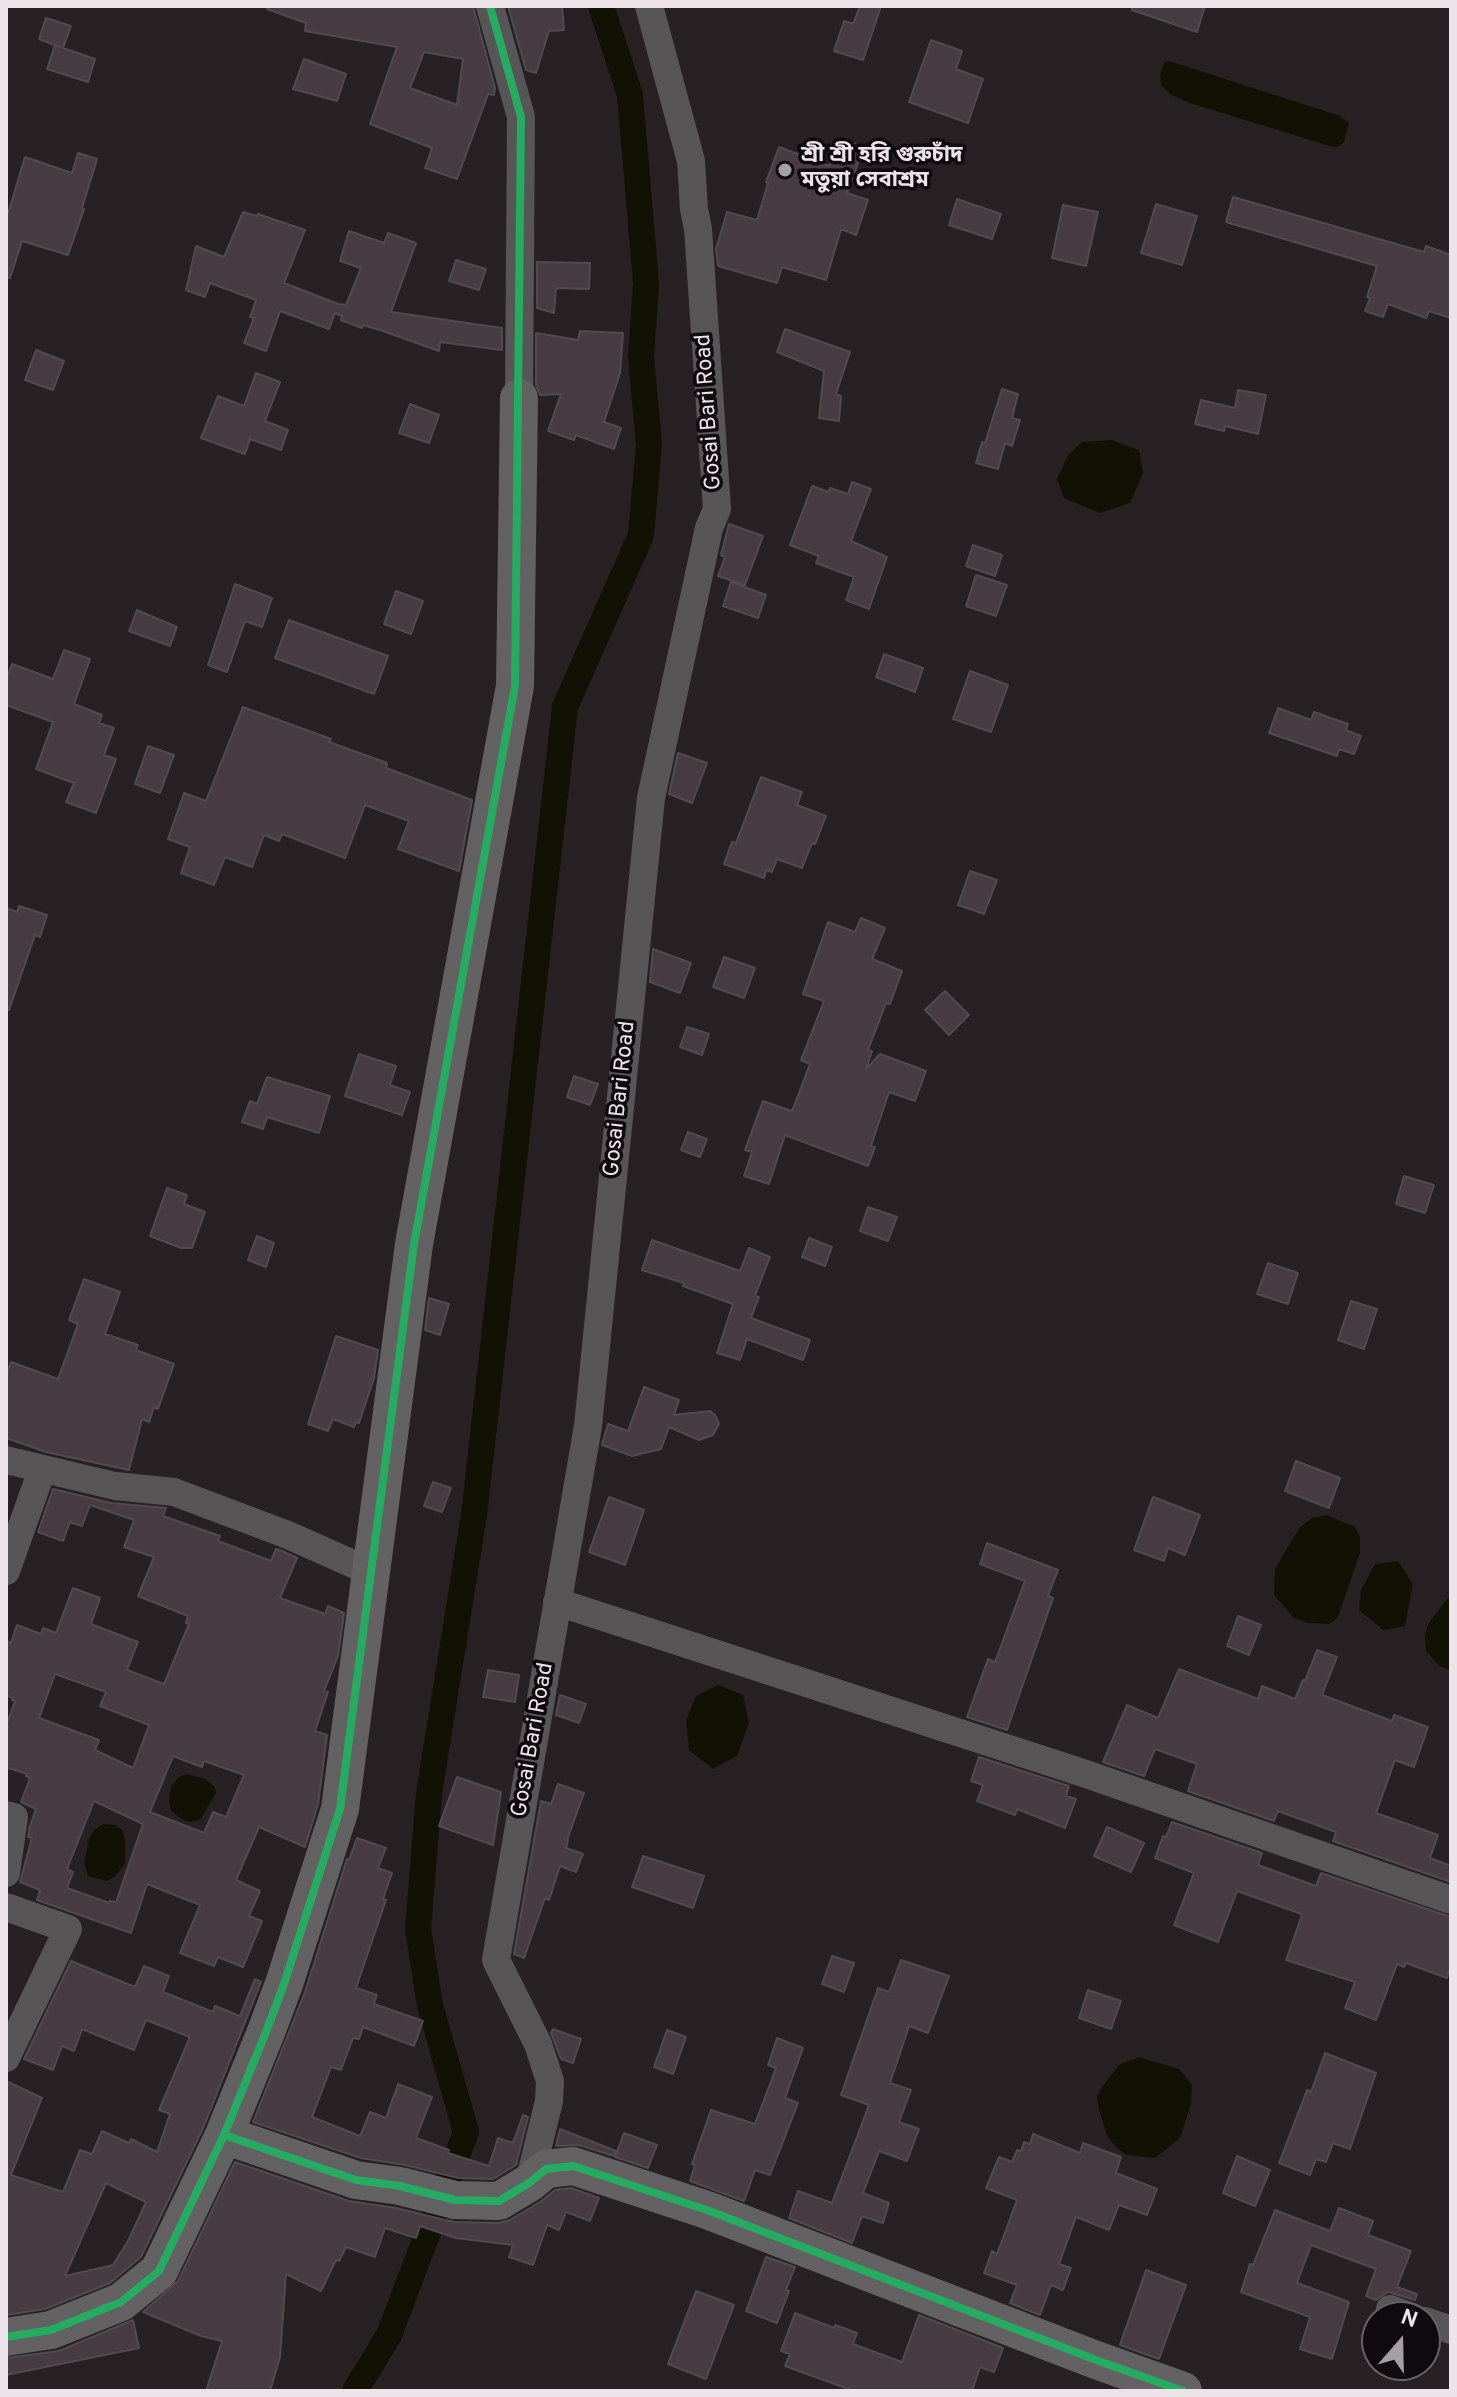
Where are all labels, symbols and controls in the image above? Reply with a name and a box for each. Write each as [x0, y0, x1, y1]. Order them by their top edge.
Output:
place label: শ্রী শ্রী হরি গুরুচাঁদ মতুয়া সেবাশ্রম [801, 144, 963, 196]
marker: শ্রী শ্রী হরি গুরুচাঁদ মতুয়া সেবাশ্রম [776, 161, 794, 179]
street label: Gosai Bari Road [691, 333, 729, 491]
street label: Gosai Bari Road [600, 1020, 642, 1178]
street label: Gosai Bari Road [507, 1661, 561, 1819]
north arrow [1361, 2301, 1441, 2381]
text: N [1397, 2304, 1421, 2335]

